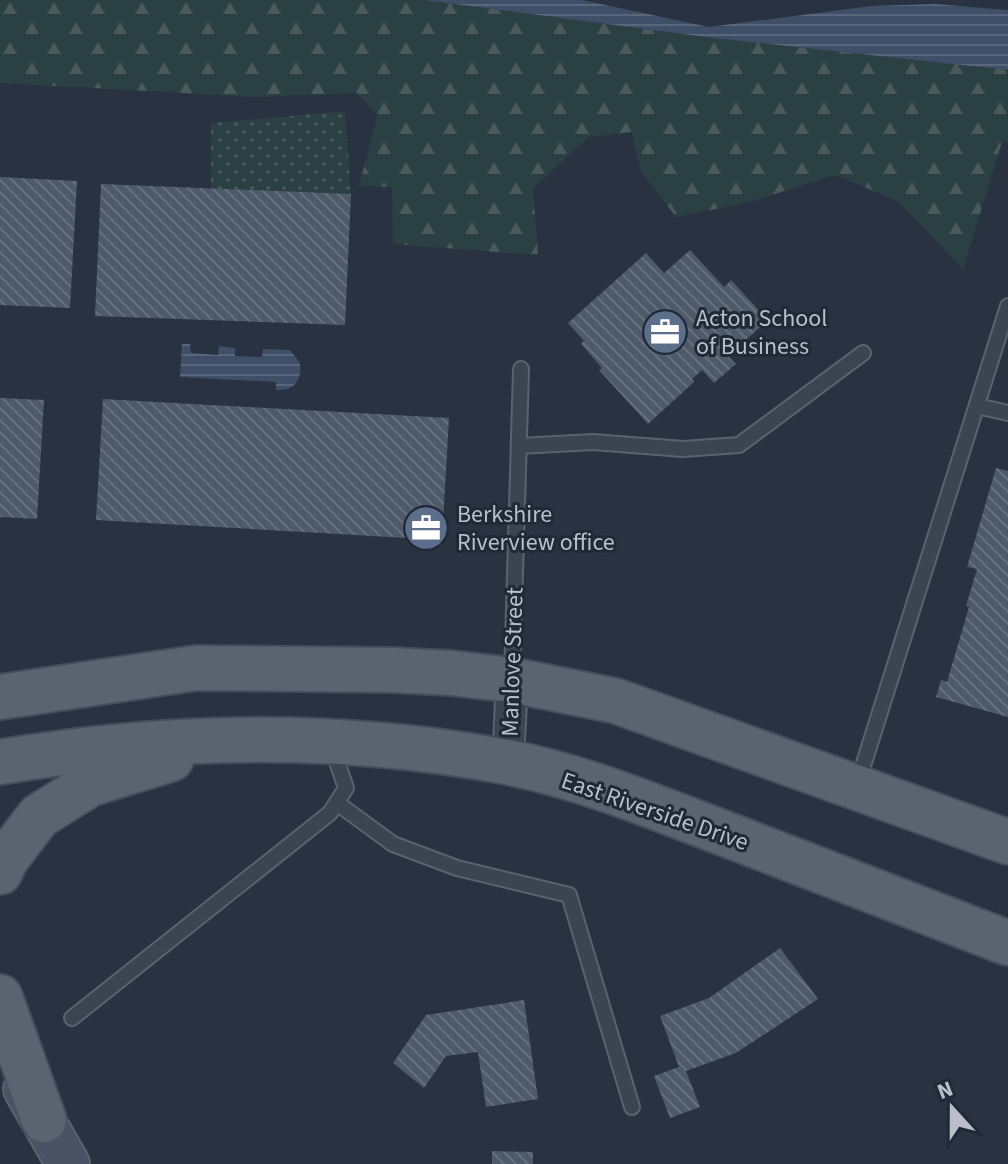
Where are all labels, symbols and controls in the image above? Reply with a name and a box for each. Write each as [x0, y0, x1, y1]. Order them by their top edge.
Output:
place label: Acton School of Business [696, 301, 827, 364]
office icon: Acton School of Business [641, 308, 689, 356]
place label: Berkshire Riverview office [457, 497, 615, 560]
office icon: Berkshire Riverview office [402, 504, 450, 552]
street label: Manlove Street [492, 587, 533, 737]
street label: East Riverside Drive [556, 763, 753, 860]
north arrow [912, 1068, 992, 1148]
text: N [933, 1073, 958, 1108]

